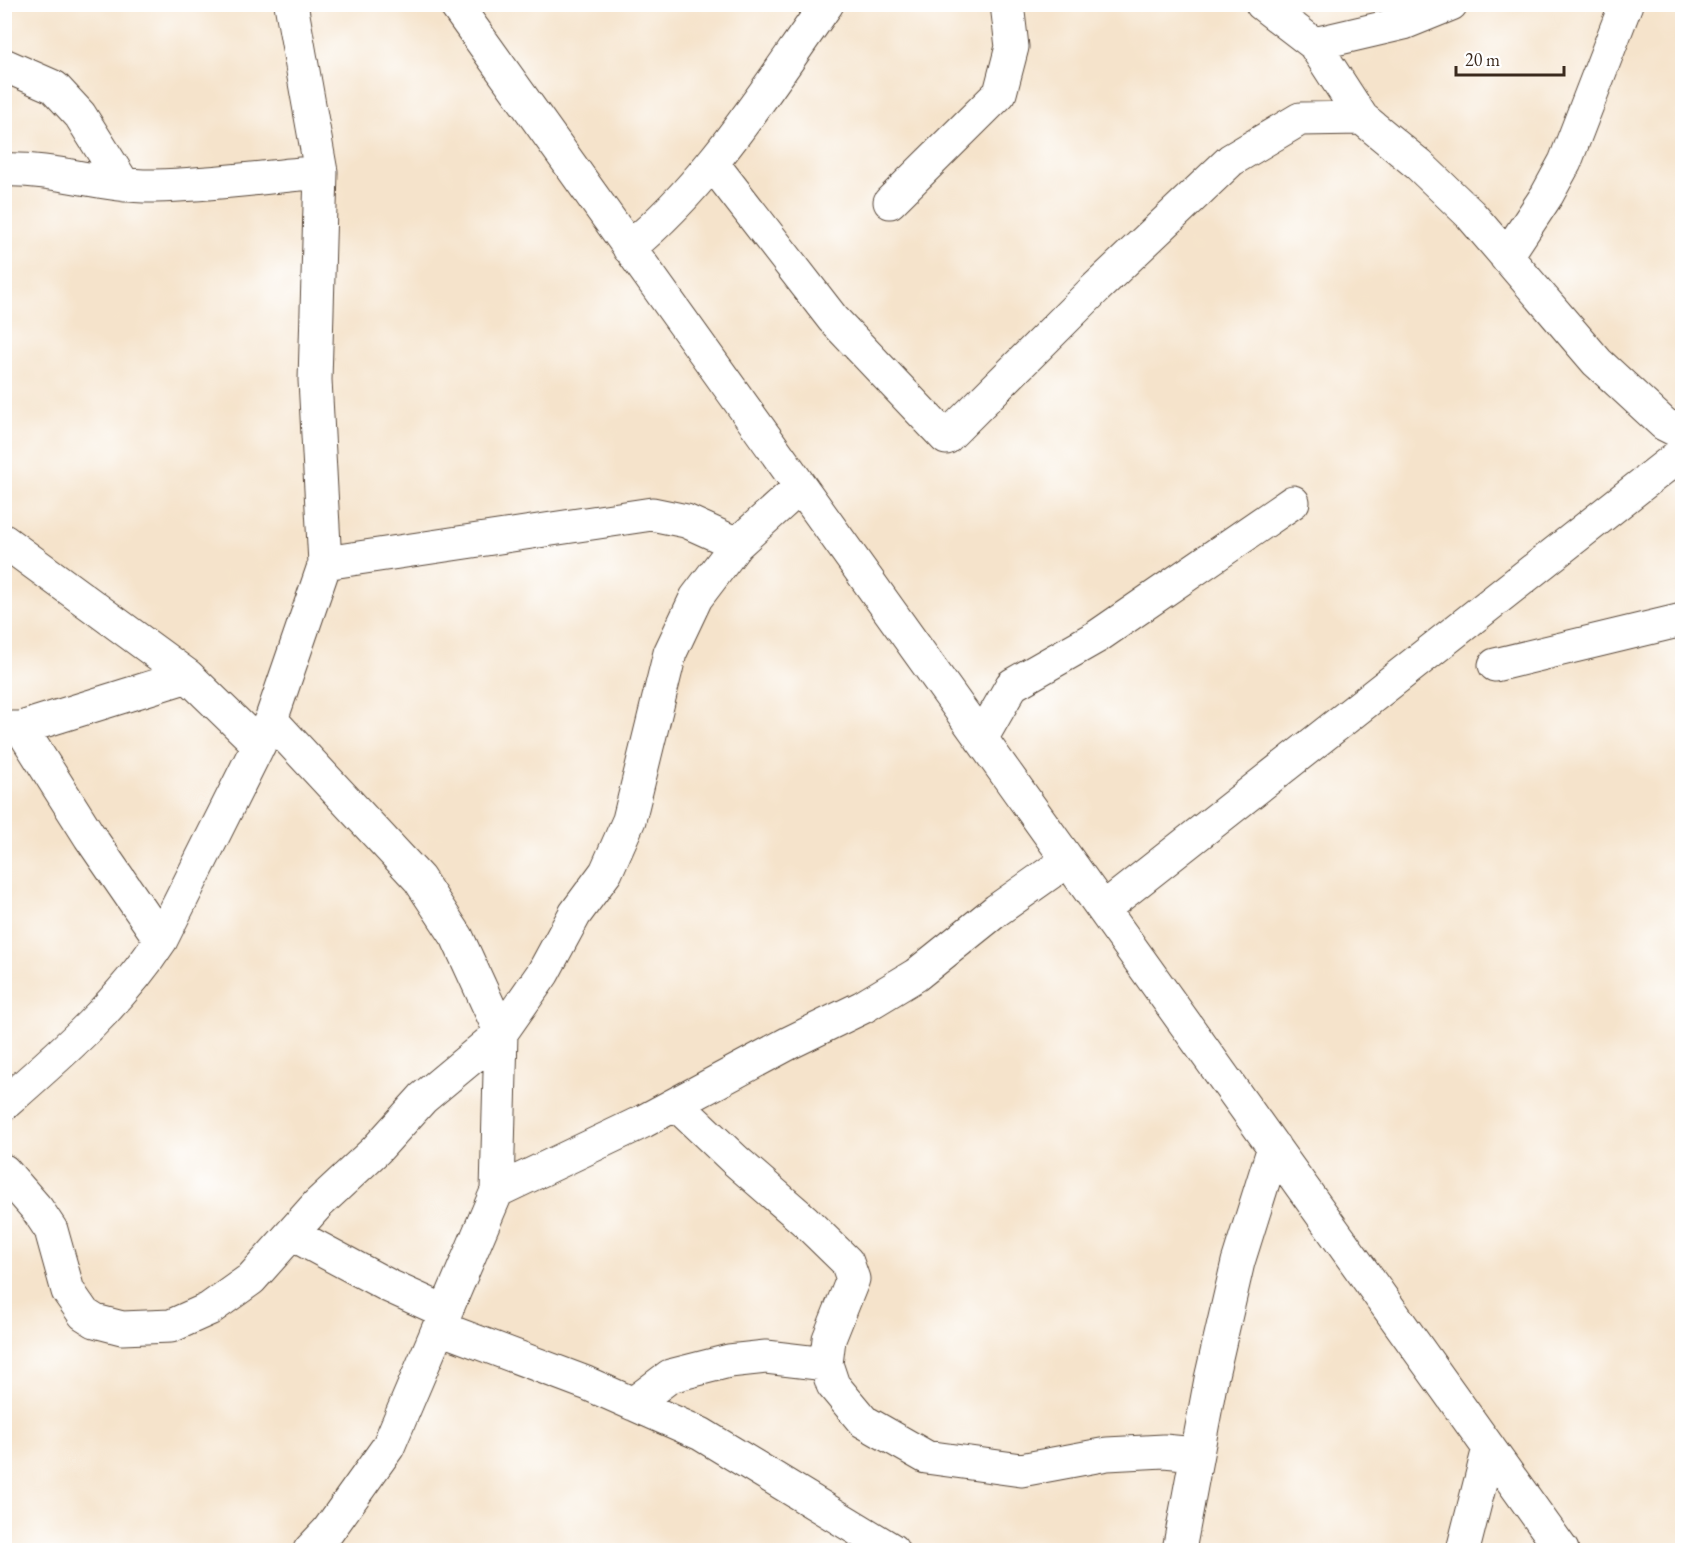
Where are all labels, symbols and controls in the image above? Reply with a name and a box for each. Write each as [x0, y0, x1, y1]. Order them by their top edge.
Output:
scale bar [1456, 39, 1564, 77]
text: 20 m [1465, 48, 1500, 71]

